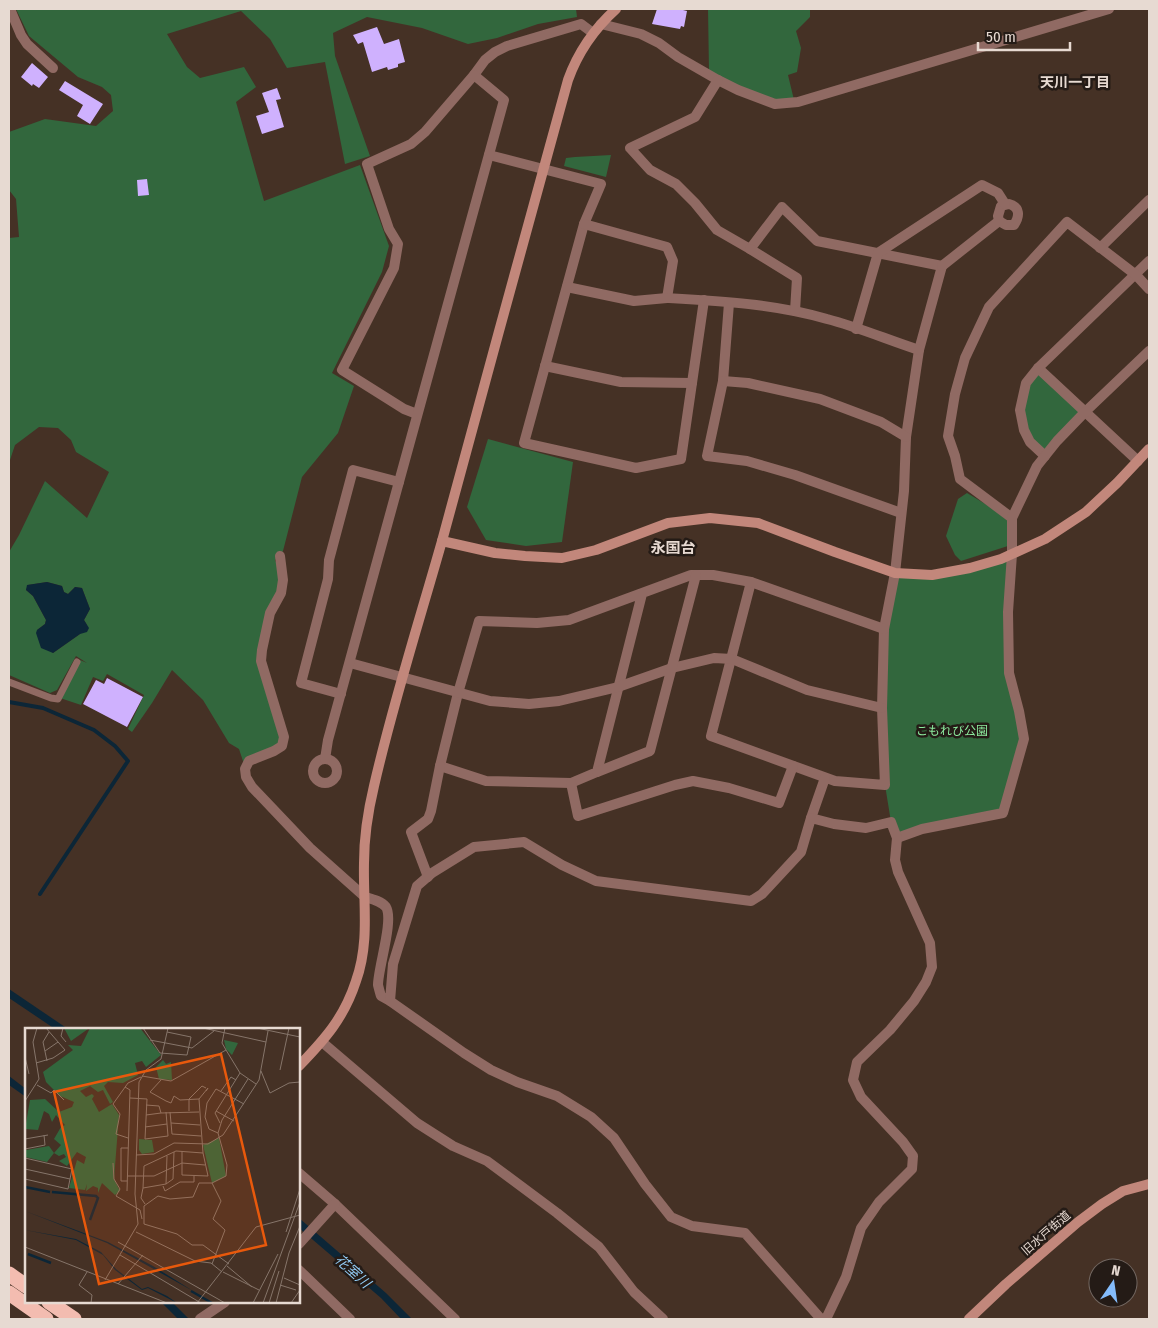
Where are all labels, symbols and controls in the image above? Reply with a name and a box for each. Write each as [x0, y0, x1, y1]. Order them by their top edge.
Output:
scale bar [978, 20, 1070, 52]
text: 50 m [986, 28, 1016, 46]
district label: 天川一丁目 [1040, 74, 1110, 91]
district label: 永国台 [650, 539, 696, 557]
park label: こもれび公園 [916, 724, 988, 738]
inset map [25, 1028, 300, 1303]
street label: 旧水戸街道 [1019, 1208, 1073, 1258]
water label: 花室川 [331, 1251, 375, 1293]
north arrow [1088, 1258, 1138, 1308]
text: N [1110, 1262, 1122, 1280]

